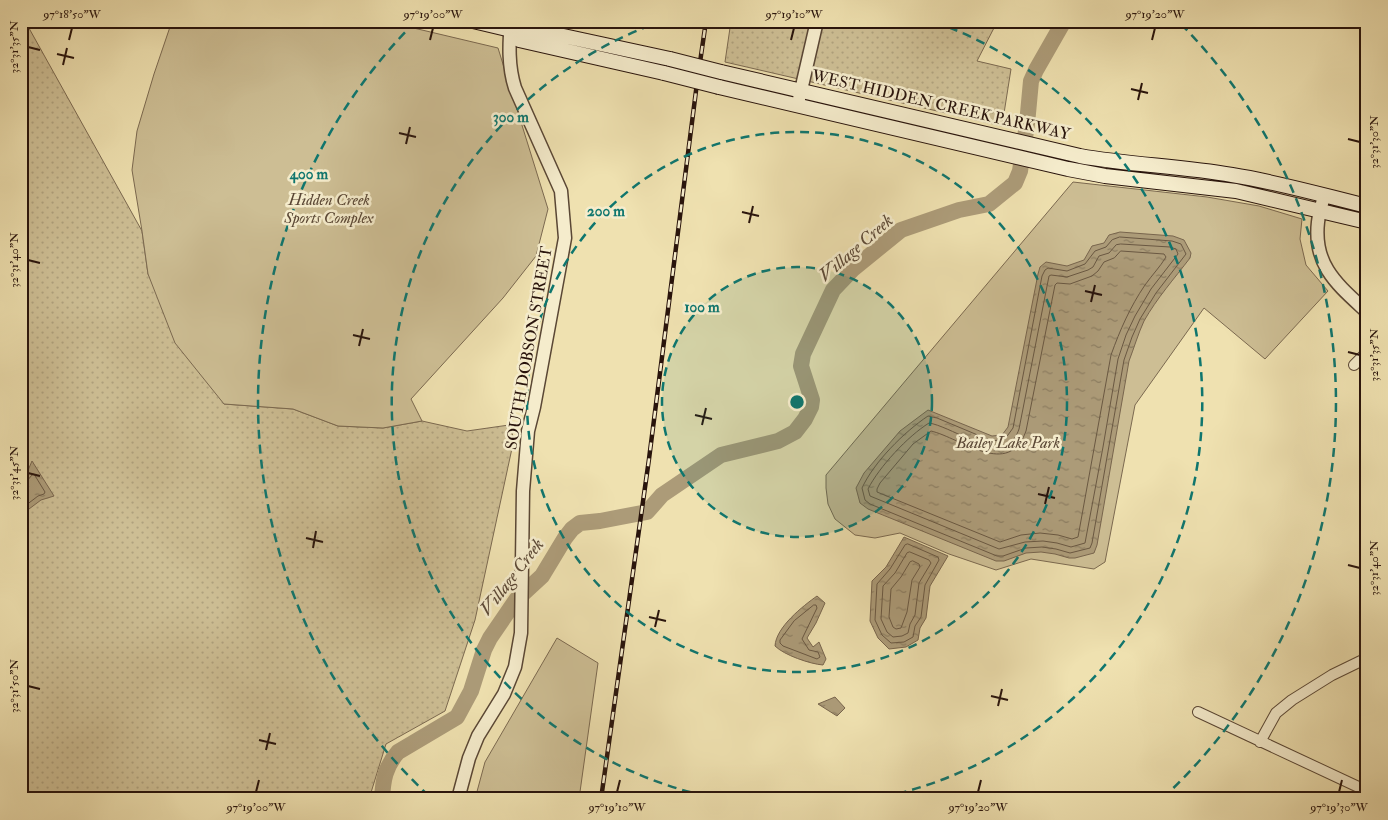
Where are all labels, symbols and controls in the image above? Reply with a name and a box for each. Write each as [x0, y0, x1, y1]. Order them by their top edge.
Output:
text: 97°18'50"W [42, 7, 102, 22]
text: 97°19'00"W [402, 7, 463, 22]
text: 97°19'10"W [764, 7, 823, 22]
text: 97°19'20"W [1124, 7, 1185, 22]
text: 32°31'35"N [7, 20, 22, 73]
street label: WEST HIDDEN CREEK PARKWAY [809, 65, 1073, 145]
text: 300 m [493, 108, 529, 127]
text: 32°31'30"N [1367, 115, 1382, 169]
text: 400 m [289, 165, 328, 184]
park label: Hidden Creek Sports Complex [283, 190, 374, 228]
text: 200 m [587, 202, 625, 221]
water label: Village Creek [814, 209, 898, 287]
text: 32°31'40"N [7, 232, 22, 288]
street label: SOUTH DOBSON STREET [501, 244, 557, 451]
text: 100 m [684, 298, 720, 317]
text: 32°31'35"N [1367, 328, 1382, 381]
centre of rings [788, 393, 806, 411]
park label: Bailey Lake Park [955, 433, 1061, 453]
text: 32°31'45"N [7, 445, 22, 500]
water label: Village Creek [475, 534, 549, 620]
text: 32°31'40"N [1367, 540, 1382, 596]
text: 32°31'50"N [7, 659, 22, 713]
text: 97°19'00"W [225, 800, 286, 815]
text: 97°19'10"W [587, 800, 646, 815]
text: 97°19'20"W [947, 800, 1008, 815]
text: 97°19'30"W [1309, 800, 1369, 815]

